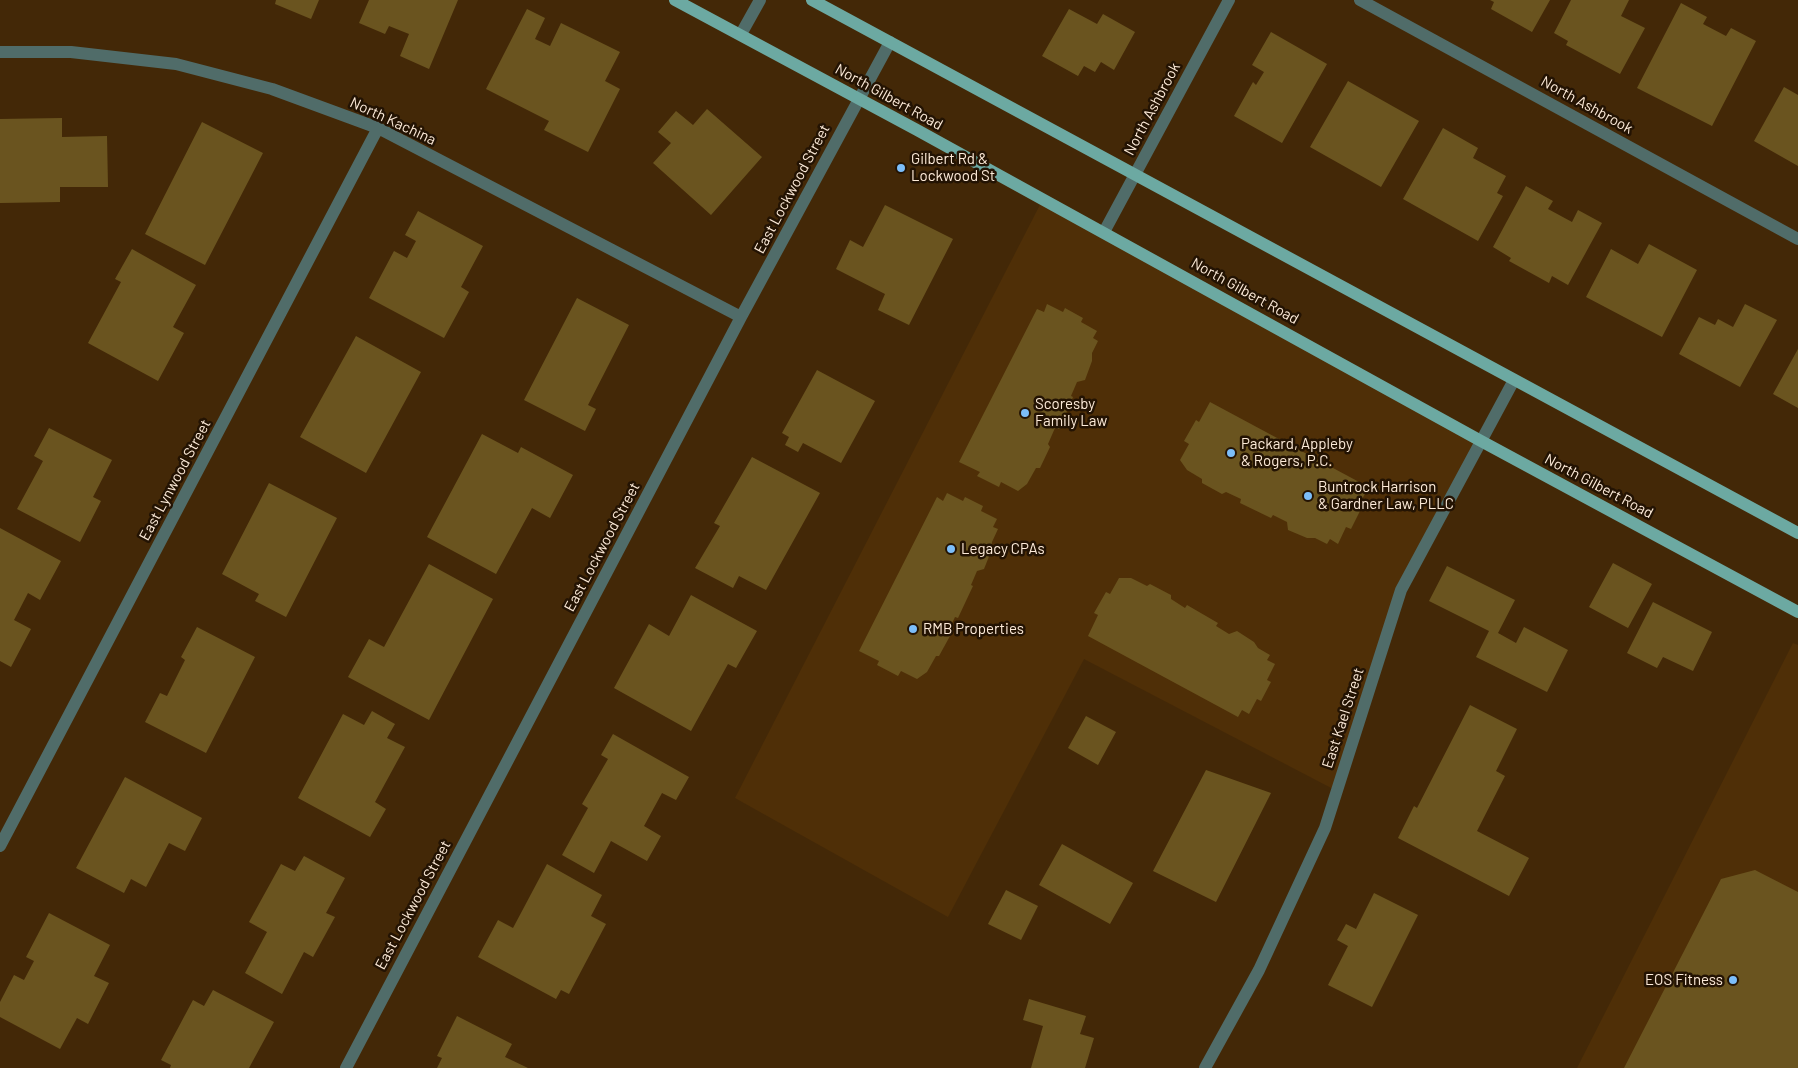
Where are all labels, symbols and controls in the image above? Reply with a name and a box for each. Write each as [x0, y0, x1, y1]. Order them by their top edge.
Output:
street label: North Gilbert Road [832, 60, 946, 134]
street label: North Ashbrook [1120, 60, 1184, 158]
street label: North Ashbrook [1538, 72, 1636, 138]
street label: North Kachina [347, 93, 439, 149]
street label: East Lockwood Street [750, 121, 834, 257]
place label: Gilbert Rd & Lockwood St [911, 150, 995, 185]
marker: Gilbert Rd & Lockwood St [895, 162, 907, 174]
street label: North Gilbert Road [1188, 254, 1302, 328]
place label: Scoresby Family Law [1035, 395, 1107, 430]
marker: Scoresby Family Law [1019, 407, 1031, 419]
street label: East Lynwood Street [135, 416, 215, 544]
place label: Packard, Appleby & Rogers, P.C. [1241, 435, 1353, 470]
marker: Packard, Appleby & Rogers, P.C. [1225, 447, 1237, 459]
street label: North Gilbert Road [1542, 450, 1656, 522]
place label: Buntrock Harrison & Gardner Law, PLLC [1318, 478, 1454, 513]
street label: East Lockwood Street [560, 479, 644, 615]
marker: Buntrock Harrison & Gardner Law, PLLC [1302, 490, 1314, 502]
place label: Legacy CPAs [961, 540, 1045, 558]
marker: Legacy CPAs [945, 543, 957, 555]
place label: RMB Properties [923, 620, 1024, 638]
marker: RMB Properties [907, 623, 919, 635]
street label: East Kael Street [1318, 665, 1368, 771]
street label: East Lockwood Street [371, 837, 455, 973]
place label: EOS Fitness [1645, 971, 1723, 989]
marker: EOS Fitness [1727, 974, 1739, 986]

